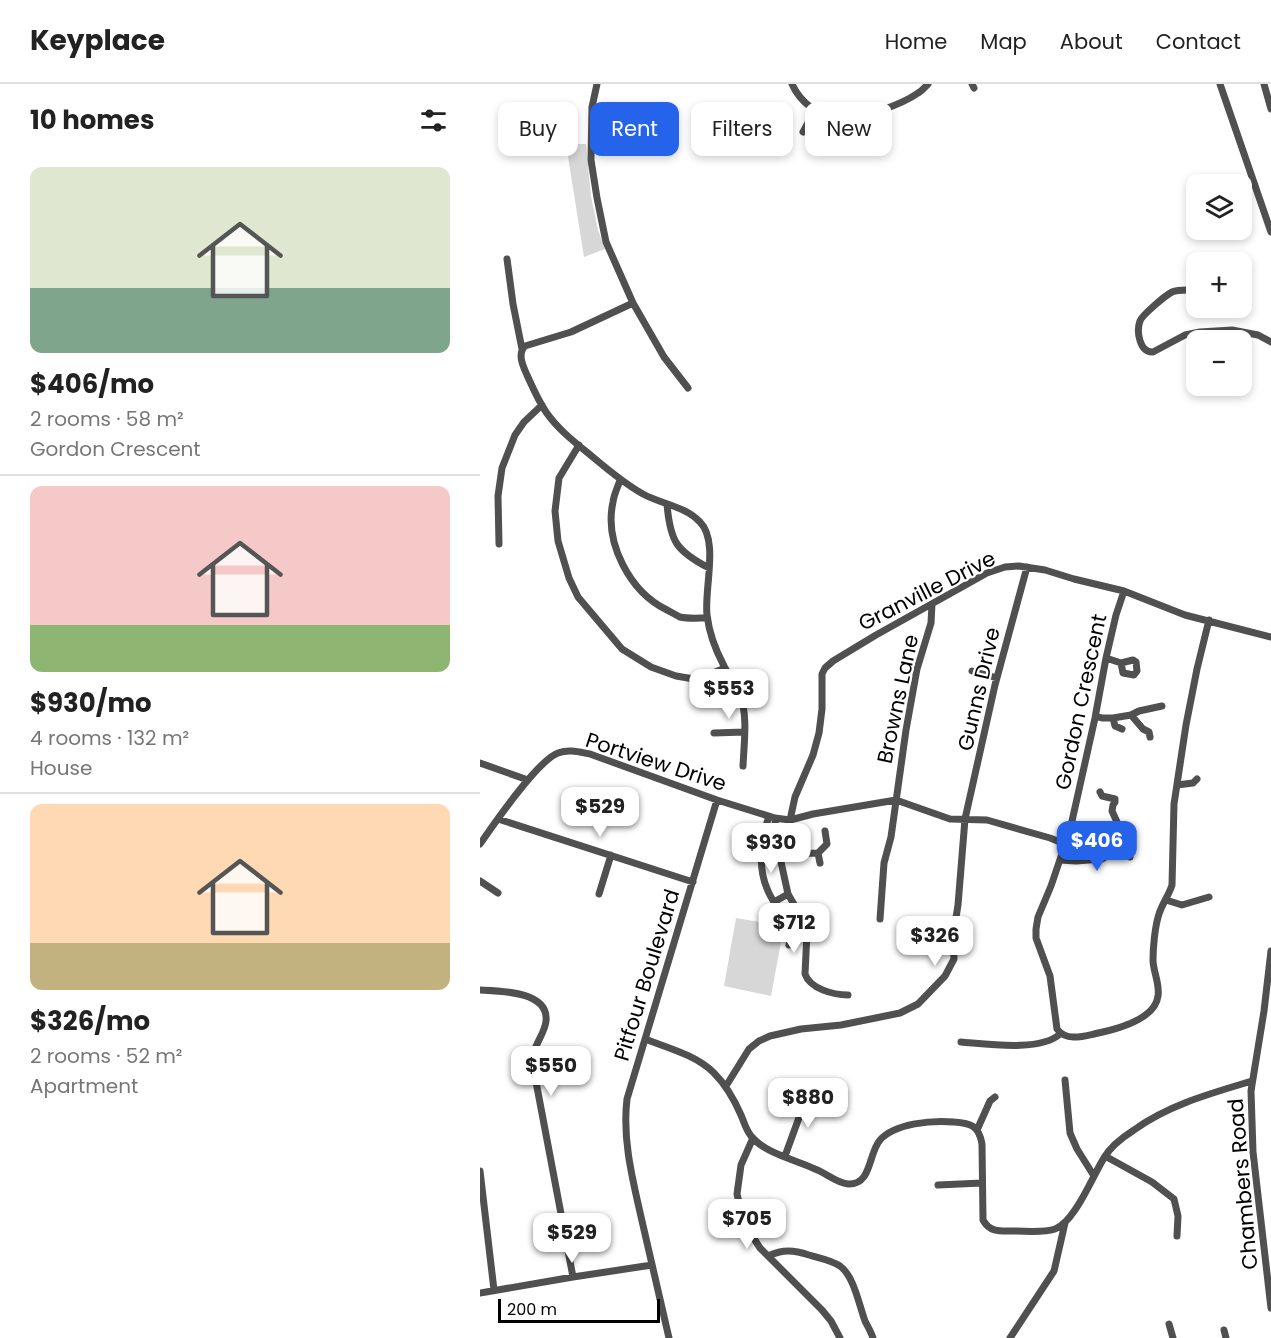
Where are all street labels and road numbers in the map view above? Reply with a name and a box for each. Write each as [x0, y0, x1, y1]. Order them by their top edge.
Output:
street label: Granville Drive [853, 544, 1000, 638]
street label: Gordon Crescent [1048, 611, 1113, 793]
street label: Gunns Drive [950, 624, 1007, 753]
street label: Browns Lane [870, 632, 925, 766]
street label: Portview Drive [582, 725, 730, 798]
street label: Pitfour Boulevard [607, 885, 686, 1064]
street label: Chambers Road [1221, 1097, 1264, 1271]

